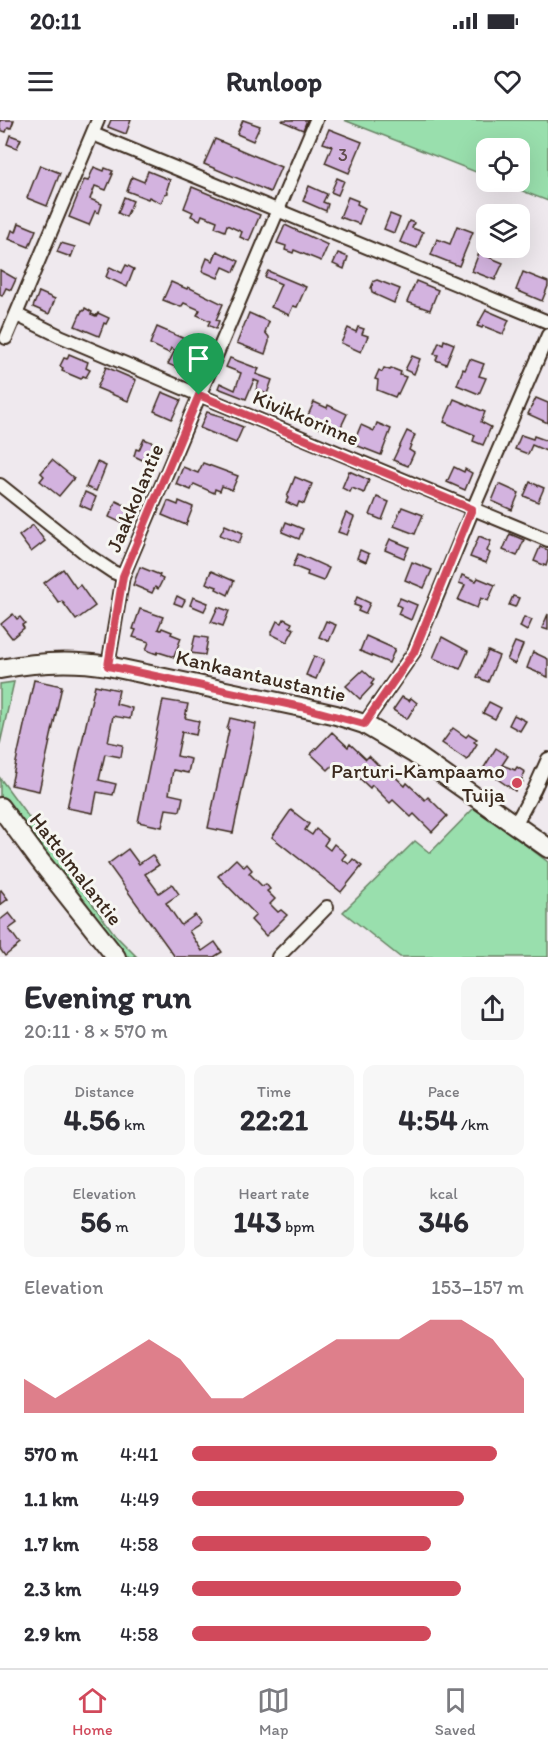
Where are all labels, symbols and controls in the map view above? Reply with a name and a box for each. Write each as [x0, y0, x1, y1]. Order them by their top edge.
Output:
text: 20:11 [30, 8, 81, 35]
icon: menu [24, 65, 57, 98]
text: Runloop [226, 65, 322, 98]
icon: heart [491, 65, 524, 98]
map controls [476, 138, 530, 258]
button: locate [476, 138, 530, 192]
house number: 3 [338, 144, 348, 166]
button: layers [476, 204, 530, 258]
pin [173, 333, 224, 395]
icon: arrive [182, 342, 215, 375]
street label: Kivikkorinne [249, 384, 363, 451]
street label: Jaakkolantie [100, 440, 169, 556]
street label: Kankaantaustantie [174, 644, 349, 707]
place label: Parturi-Kampaamo Tuija [331, 758, 505, 807]
marker: Parturi-Kampaamo Tuija [510, 776, 524, 790]
street label: Hattelmalantie [25, 807, 128, 930]
text: Evening run [24, 977, 191, 1016]
button: share [461, 977, 524, 1040]
text: 20:11 · 8 × 570 m [24, 1019, 168, 1043]
text: Distance [74, 1082, 134, 1101]
text: Time [257, 1082, 291, 1101]
text: Pace [428, 1082, 460, 1101]
text: 4.56 [63, 1101, 120, 1138]
text: 22:21 [240, 1101, 308, 1138]
text: 4:54 [398, 1101, 458, 1138]
text: km [120, 1115, 145, 1134]
text: /km [458, 1115, 489, 1134]
text: Elevation [73, 1184, 136, 1203]
text: Heart rate [239, 1184, 309, 1203]
text: kcal [429, 1184, 458, 1203]
text: 56 [80, 1203, 112, 1240]
text: 143 [233, 1203, 282, 1240]
text: 346 [419, 1203, 469, 1240]
text: m [112, 1217, 129, 1236]
text: bpm [282, 1217, 315, 1236]
text: Elevation [24, 1275, 103, 1299]
text: 153–157 m [431, 1275, 524, 1299]
text: 570 m [24, 1442, 78, 1466]
text: 4:41 [120, 1442, 158, 1466]
text: 1.1 km [24, 1487, 78, 1511]
text: 4:49 [120, 1487, 159, 1511]
text: 1.7 km [24, 1532, 79, 1556]
text: 4:58 [120, 1532, 158, 1556]
text: 2.3 km [24, 1577, 81, 1601]
text: 4:49 [120, 1577, 159, 1601]
text: 2.9 km [24, 1622, 81, 1646]
text: 4:58 [120, 1622, 158, 1646]
tab: Home [72, 1684, 113, 1739]
tab: Map [257, 1684, 290, 1739]
tab: Saved [435, 1684, 476, 1739]

